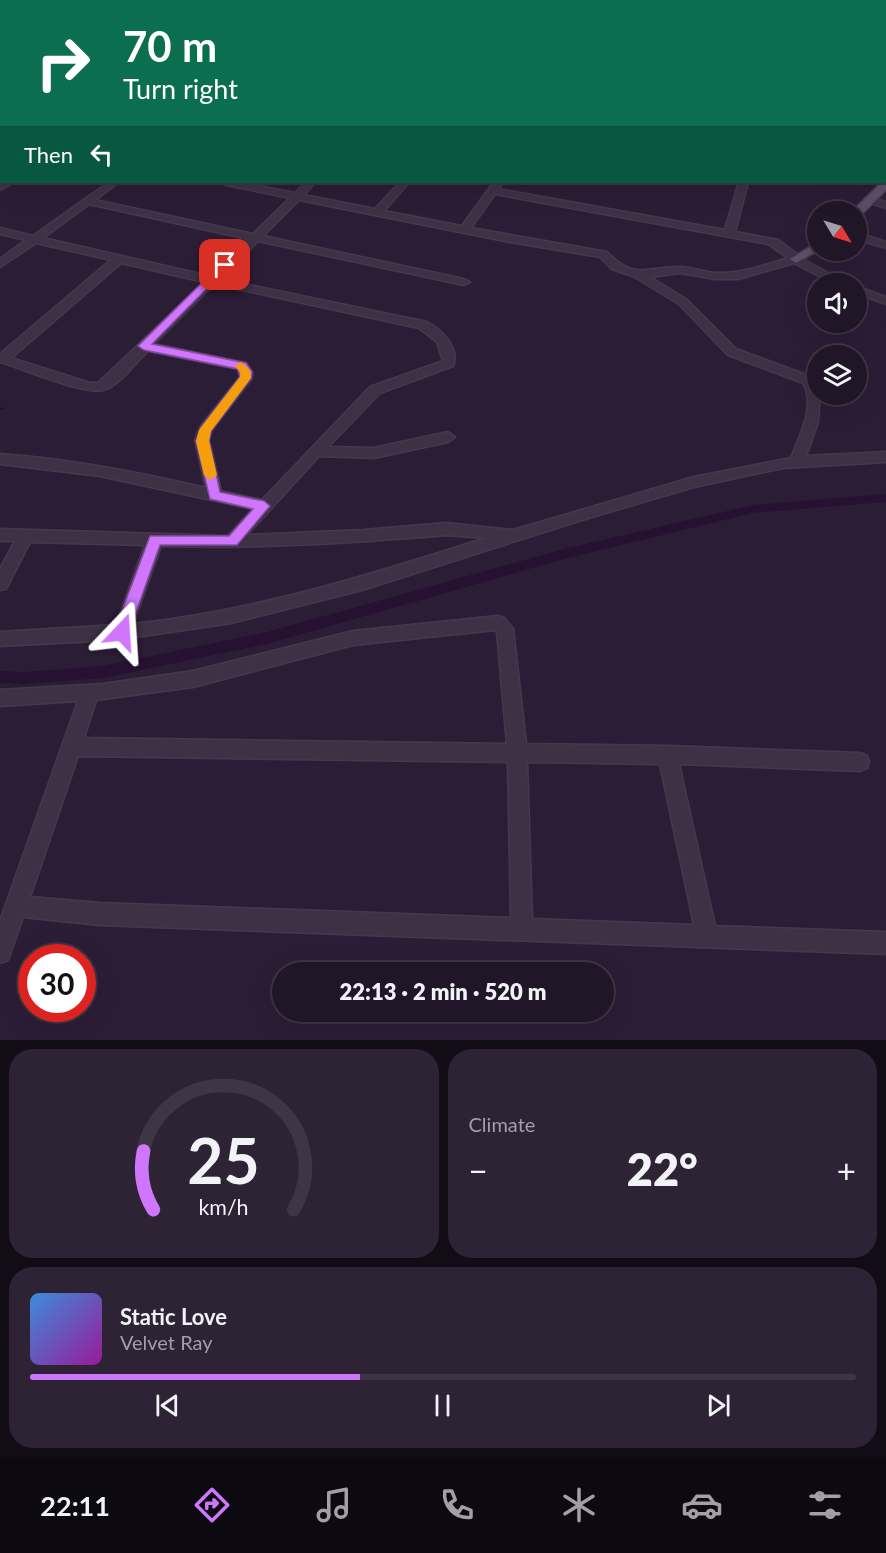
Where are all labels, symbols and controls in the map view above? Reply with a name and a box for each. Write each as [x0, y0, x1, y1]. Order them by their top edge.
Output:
text: 70 m [123, 21, 217, 71]
icon: right [24, 24, 102, 102]
text: Turn right [123, 72, 238, 105]
icon: left [85, 138, 118, 171]
text: Then [24, 141, 73, 168]
north arrow [807, 201, 867, 261]
map controls [807, 201, 867, 405]
pin [199, 239, 250, 290]
icon: arrive [208, 248, 241, 281]
button: sound [807, 273, 867, 333]
button: layers [807, 345, 867, 405]
position arrow [90, 600, 154, 664]
speed limit sign: 30 [18, 944, 96, 1022]
text: 22:13 · 2 min · 520 m [340, 978, 546, 1005]
text: Climate [469, 1112, 535, 1136]
text: 25 [188, 1122, 260, 1197]
text: 22° [627, 1142, 698, 1196]
text: − [469, 1150, 488, 1190]
text: + [837, 1150, 856, 1190]
text: km/h [199, 1195, 249, 1221]
text: Static Love [120, 1303, 227, 1330]
text: Velvet Ray [120, 1330, 213, 1354]
icon: previous [151, 1389, 184, 1422]
icon: pause [426, 1389, 459, 1422]
icon: next [702, 1389, 735, 1422]
icon: directions [191, 1484, 233, 1526]
icon: music [313, 1484, 355, 1526]
icon: phone [436, 1484, 478, 1526]
icon: climate [558, 1484, 600, 1526]
icon: car [681, 1484, 723, 1526]
icon: filters [804, 1484, 846, 1526]
text: 22:11 [40, 1489, 110, 1522]

